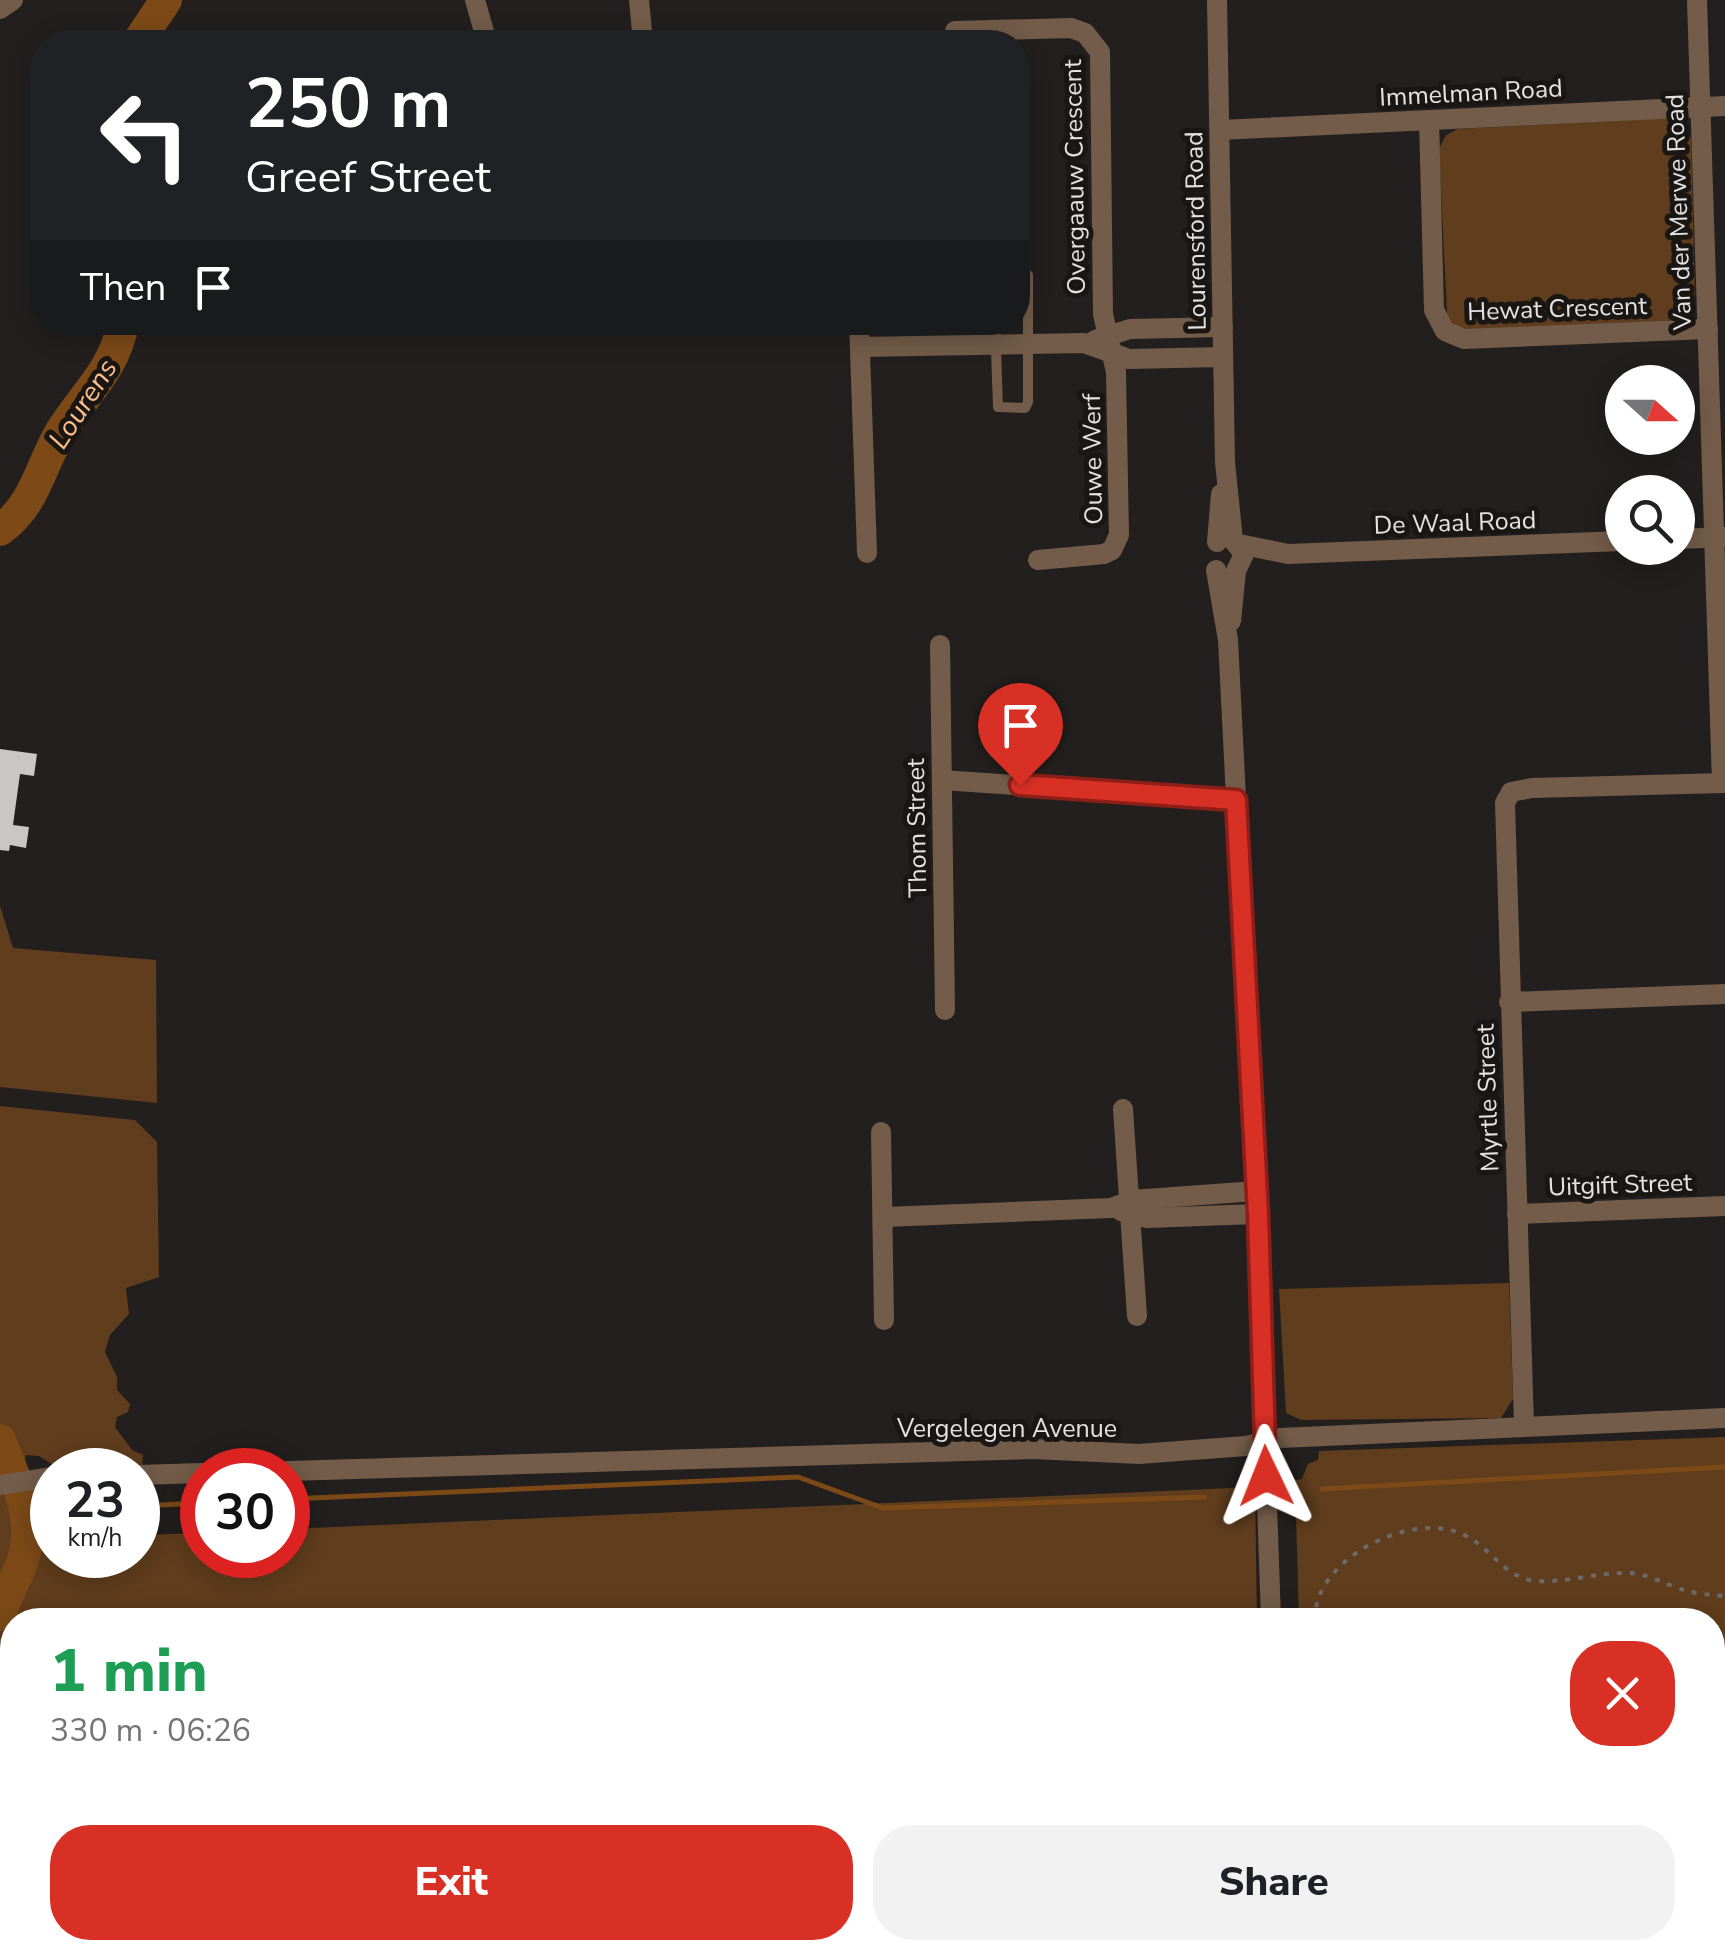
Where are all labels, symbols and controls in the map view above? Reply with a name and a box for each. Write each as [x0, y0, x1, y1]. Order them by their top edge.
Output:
text: 250 m [245, 56, 451, 152]
street label: Overgaauw Crescent [1056, 59, 1094, 295]
icon: left [80, 70, 210, 200]
street label: Immelman Road [1379, 71, 1563, 115]
street label: Van der Merwe Road [1658, 93, 1700, 332]
street label: Lourensford Road [1177, 131, 1215, 331]
text: Greef Street [245, 147, 491, 208]
icon: arrive [186, 260, 241, 315]
text: Then [80, 262, 166, 313]
street label: Hewat Crescent [1467, 289, 1648, 329]
water label: Lourens [40, 352, 126, 456]
north arrow [1605, 365, 1695, 455]
map controls [1605, 365, 1695, 565]
street label: Ouwe Werf [1075, 393, 1111, 525]
button: search [1605, 475, 1695, 565]
street label: De Waal Road [1373, 503, 1537, 543]
pin [978, 683, 1063, 786]
icon: arrive [993, 698, 1048, 753]
street label: Thom Street [899, 758, 935, 898]
street label: Myrtle Street [1468, 1023, 1508, 1172]
street label: Uitgift Street [1547, 1165, 1693, 1205]
street label: Vergelegen Avenue [896, 1412, 1117, 1446]
position arrow [1214, 1424, 1318, 1528]
speed limit sign: 30 [180, 1448, 310, 1578]
text: 23 [65, 1466, 125, 1535]
text: km/h [67, 1521, 123, 1555]
text: 1 min [50, 1630, 208, 1712]
button: close [1570, 1641, 1675, 1746]
text: 330 m · 06:26 [50, 1709, 251, 1752]
button: Exit [50, 1825, 853, 1940]
button: Share [873, 1825, 1675, 1940]

